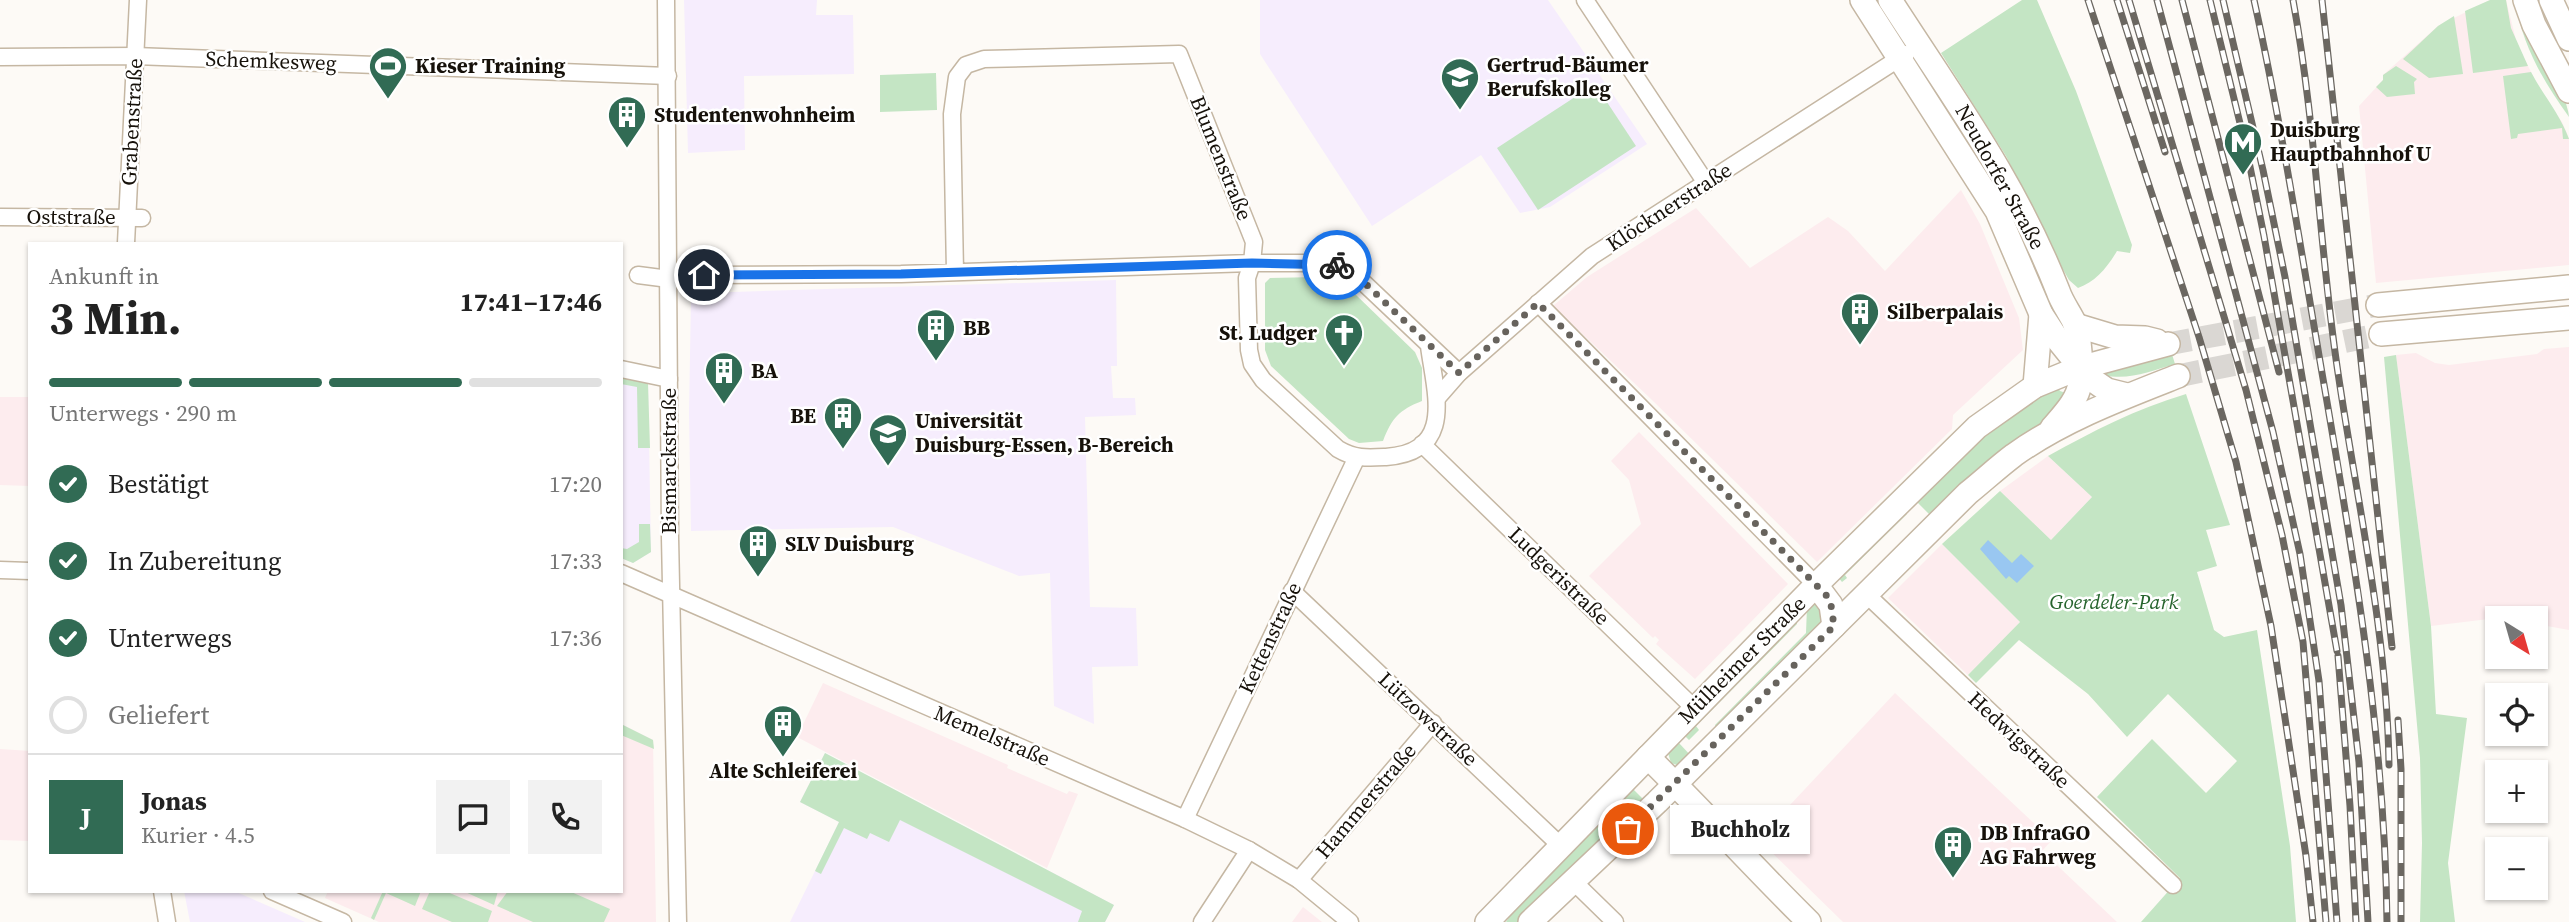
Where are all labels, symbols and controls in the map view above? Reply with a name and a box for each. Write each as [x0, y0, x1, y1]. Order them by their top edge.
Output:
street label: Schemkesweg [205, 44, 337, 77]
sports icon: Kieser Training [367, 45, 409, 100]
place label: Gertrud-Bäumer Berufskolleg [1487, 50, 1649, 103]
place label: Kieser Training [415, 51, 566, 80]
school or university icon: Gertrud-Bäumer Berufskolleg [1439, 56, 1481, 111]
street label: Grabenstraße [114, 57, 149, 186]
street label: Blumenstraße [1183, 91, 1260, 224]
building icon: Studentenwohnheim [606, 94, 648, 149]
street label: Neudorfer Straße [1949, 99, 2052, 255]
place label: Studentenwohnheim [654, 100, 855, 129]
place label: Duisburg Hauptbahnhof U [2270, 115, 2431, 168]
metro station icon: Duisburg Hauptbahnhof U [2222, 121, 2264, 176]
street label: Klöcknerstraße [1601, 155, 1737, 258]
street label: Oststraße [26, 202, 116, 231]
courier [1302, 230, 1372, 300]
pin [674, 245, 734, 305]
icon: bike [1318, 246, 1356, 284]
icon: home [685, 256, 723, 294]
text: Ankunft in [49, 260, 159, 292]
text: 17:41–17:46 [460, 284, 602, 320]
text: 3 Min. [49, 286, 182, 349]
building icon: Silberpalais [1839, 291, 1881, 346]
place label: Silberpalais [1887, 297, 2004, 326]
building icon: BB [915, 307, 957, 362]
church icon: St. Ludger [1323, 312, 1365, 367]
place label: BB [963, 313, 990, 342]
place label: St. Ludger [1219, 318, 1317, 347]
building icon: BA [703, 350, 745, 405]
place label: BA [751, 356, 778, 385]
street label: Bismarckstraße [654, 388, 683, 534]
building icon: BE [822, 395, 864, 450]
text: Unterwegs · 290 m [49, 397, 237, 429]
place label: BE [790, 401, 816, 430]
place label: Universität Duisburg-Essen, B-Bereich [915, 406, 1174, 459]
school or university icon: Universität Duisburg-Essen, B-Bereich [867, 412, 909, 467]
icon: check [49, 465, 87, 503]
text: Bestätigt [108, 466, 209, 502]
text: 17:20 [549, 468, 602, 500]
street label: Ludgeristraße [1502, 520, 1616, 631]
building icon: SLV Duisburg [737, 523, 779, 578]
place label: SLV Duisburg [785, 529, 914, 558]
icon: check [49, 542, 87, 580]
text: In Zubereitung [108, 543, 282, 579]
text: 17:33 [549, 545, 602, 577]
street label: Kettenstraße [1231, 577, 1308, 698]
park label: Goerdeler-Park [2050, 587, 2179, 616]
street label: Mülheimer Straße [1671, 589, 1812, 730]
north arrow [2485, 606, 2548, 668]
map controls [2485, 606, 2548, 900]
icon: check [49, 619, 87, 657]
text: Unterwegs [108, 620, 232, 656]
text: 17:36 [549, 622, 602, 654]
street label: Lützowstraße [1372, 665, 1484, 772]
button: locate [2485, 683, 2548, 746]
street label: Hedwigstraße [1962, 685, 2077, 795]
text: Geliefert [108, 697, 209, 733]
street label: Memelstraße [930, 698, 1055, 773]
building icon: Alte Schleiferei [762, 703, 804, 758]
street label: Hammerstraße [1309, 737, 1422, 865]
place label: Alte Schleiferei [709, 756, 857, 785]
button: + [2485, 760, 2548, 823]
button: chat [436, 780, 510, 854]
button: phone [528, 780, 602, 854]
text: Jonas [141, 783, 207, 819]
text: J [81, 799, 91, 835]
pin [1598, 799, 1658, 859]
callout: Buchholz [1670, 804, 1810, 854]
icon: bag [1609, 810, 1647, 848]
text: Buchholz [1690, 813, 1790, 845]
place label: DB InfraGO AG Fahrweg [1980, 818, 2097, 871]
text: Kurier · 4.5 [141, 819, 255, 851]
building icon: DB InfraGO AG Fahrweg [1932, 824, 1974, 879]
button: − [2485, 837, 2548, 900]

